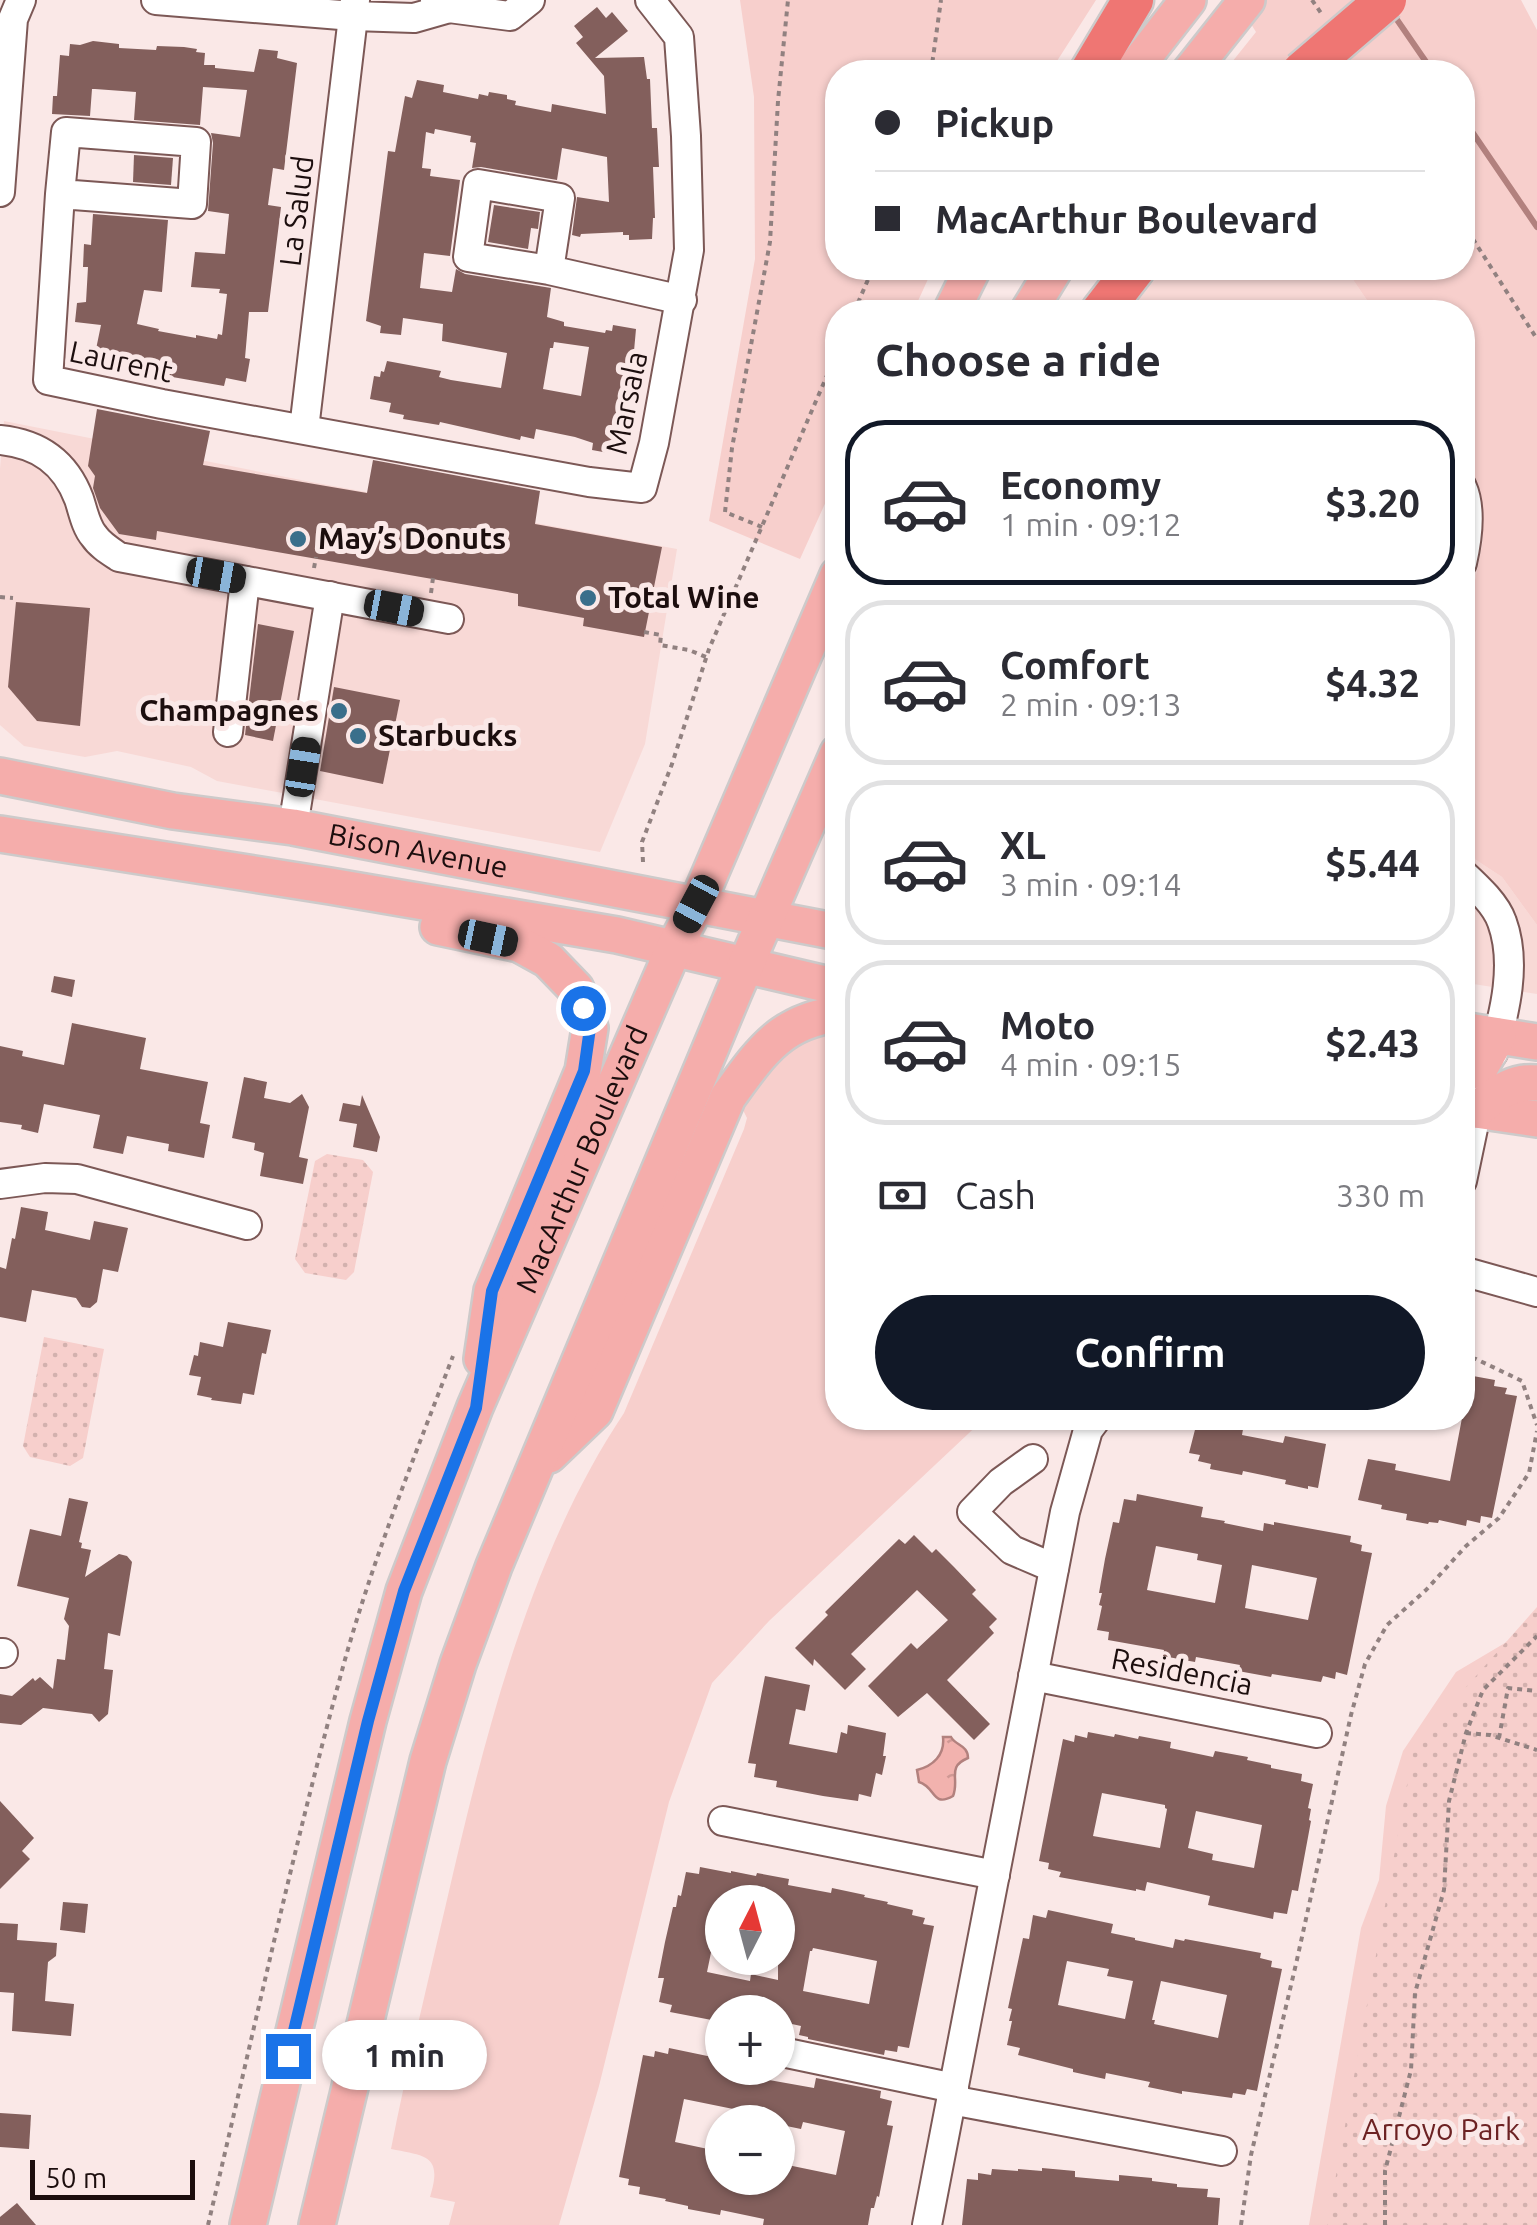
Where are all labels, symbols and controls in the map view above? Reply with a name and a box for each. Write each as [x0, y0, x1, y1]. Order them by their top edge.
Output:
text: Pickup [935, 102, 1054, 144]
street label: La Salud [272, 154, 320, 268]
text: MacArthur Boulevard [935, 198, 1318, 240]
street label: Laurent [66, 334, 176, 389]
text: Choose a ride [875, 334, 1161, 385]
street label: Marsala [599, 348, 654, 458]
icon: car [880, 458, 970, 548]
text: Economy [1000, 464, 1161, 506]
text: $3.20 [1325, 482, 1420, 524]
text: 1 min · 09:12 [1000, 506, 1182, 542]
place label: May’s Donuts [318, 521, 506, 555]
marker: May’s Donuts [287, 528, 309, 550]
car [184, 555, 248, 595]
place label: Total Wine [608, 580, 760, 614]
marker: Total Wine [577, 587, 599, 609]
car [362, 588, 426, 628]
icon: car [880, 638, 970, 728]
text: Comfort [1000, 644, 1150, 686]
text: $4.32 [1325, 662, 1420, 704]
text: 2 min · 09:13 [1000, 686, 1182, 722]
place label: Champagnes [139, 693, 319, 727]
marker: Champagnes [328, 700, 350, 722]
place label: Starbucks [378, 718, 517, 752]
marker: Starbucks [347, 725, 369, 747]
car [283, 735, 323, 799]
street label: Bison Avenue [326, 816, 511, 884]
icon: car [880, 818, 970, 908]
text: XL [1000, 824, 1046, 866]
text: $5.44 [1325, 842, 1420, 884]
text: 3 min · 09:14 [1000, 866, 1182, 902]
car [669, 870, 723, 938]
car [456, 917, 520, 959]
route start [561, 986, 606, 1031]
icon: car [880, 998, 970, 1088]
text: Moto [1000, 1004, 1095, 1046]
street label: MacArthur Boulevard [509, 1020, 654, 1298]
text: $2.43 [1325, 1022, 1420, 1064]
text: 4 min · 09:15 [1000, 1046, 1182, 1082]
icon: cash [875, 1168, 930, 1223]
text: Cash [955, 1174, 1036, 1216]
text: 330 m [1336, 1177, 1425, 1213]
button: Confirm [875, 1295, 1425, 1410]
street label: Residencia [1109, 1641, 1256, 1701]
north arrow [705, 1885, 795, 1975]
map controls [705, 1885, 795, 2195]
button: + [705, 1995, 795, 2085]
callout: 1 min [323, 2021, 488, 2091]
route end [266, 2034, 311, 2079]
text: 1 min [364, 2037, 445, 2073]
button: − [705, 2105, 795, 2195]
park label: Arroyo Park [1362, 2112, 1520, 2146]
scale bar [30, 2155, 195, 2200]
text: 50 m [45, 2162, 107, 2193]

